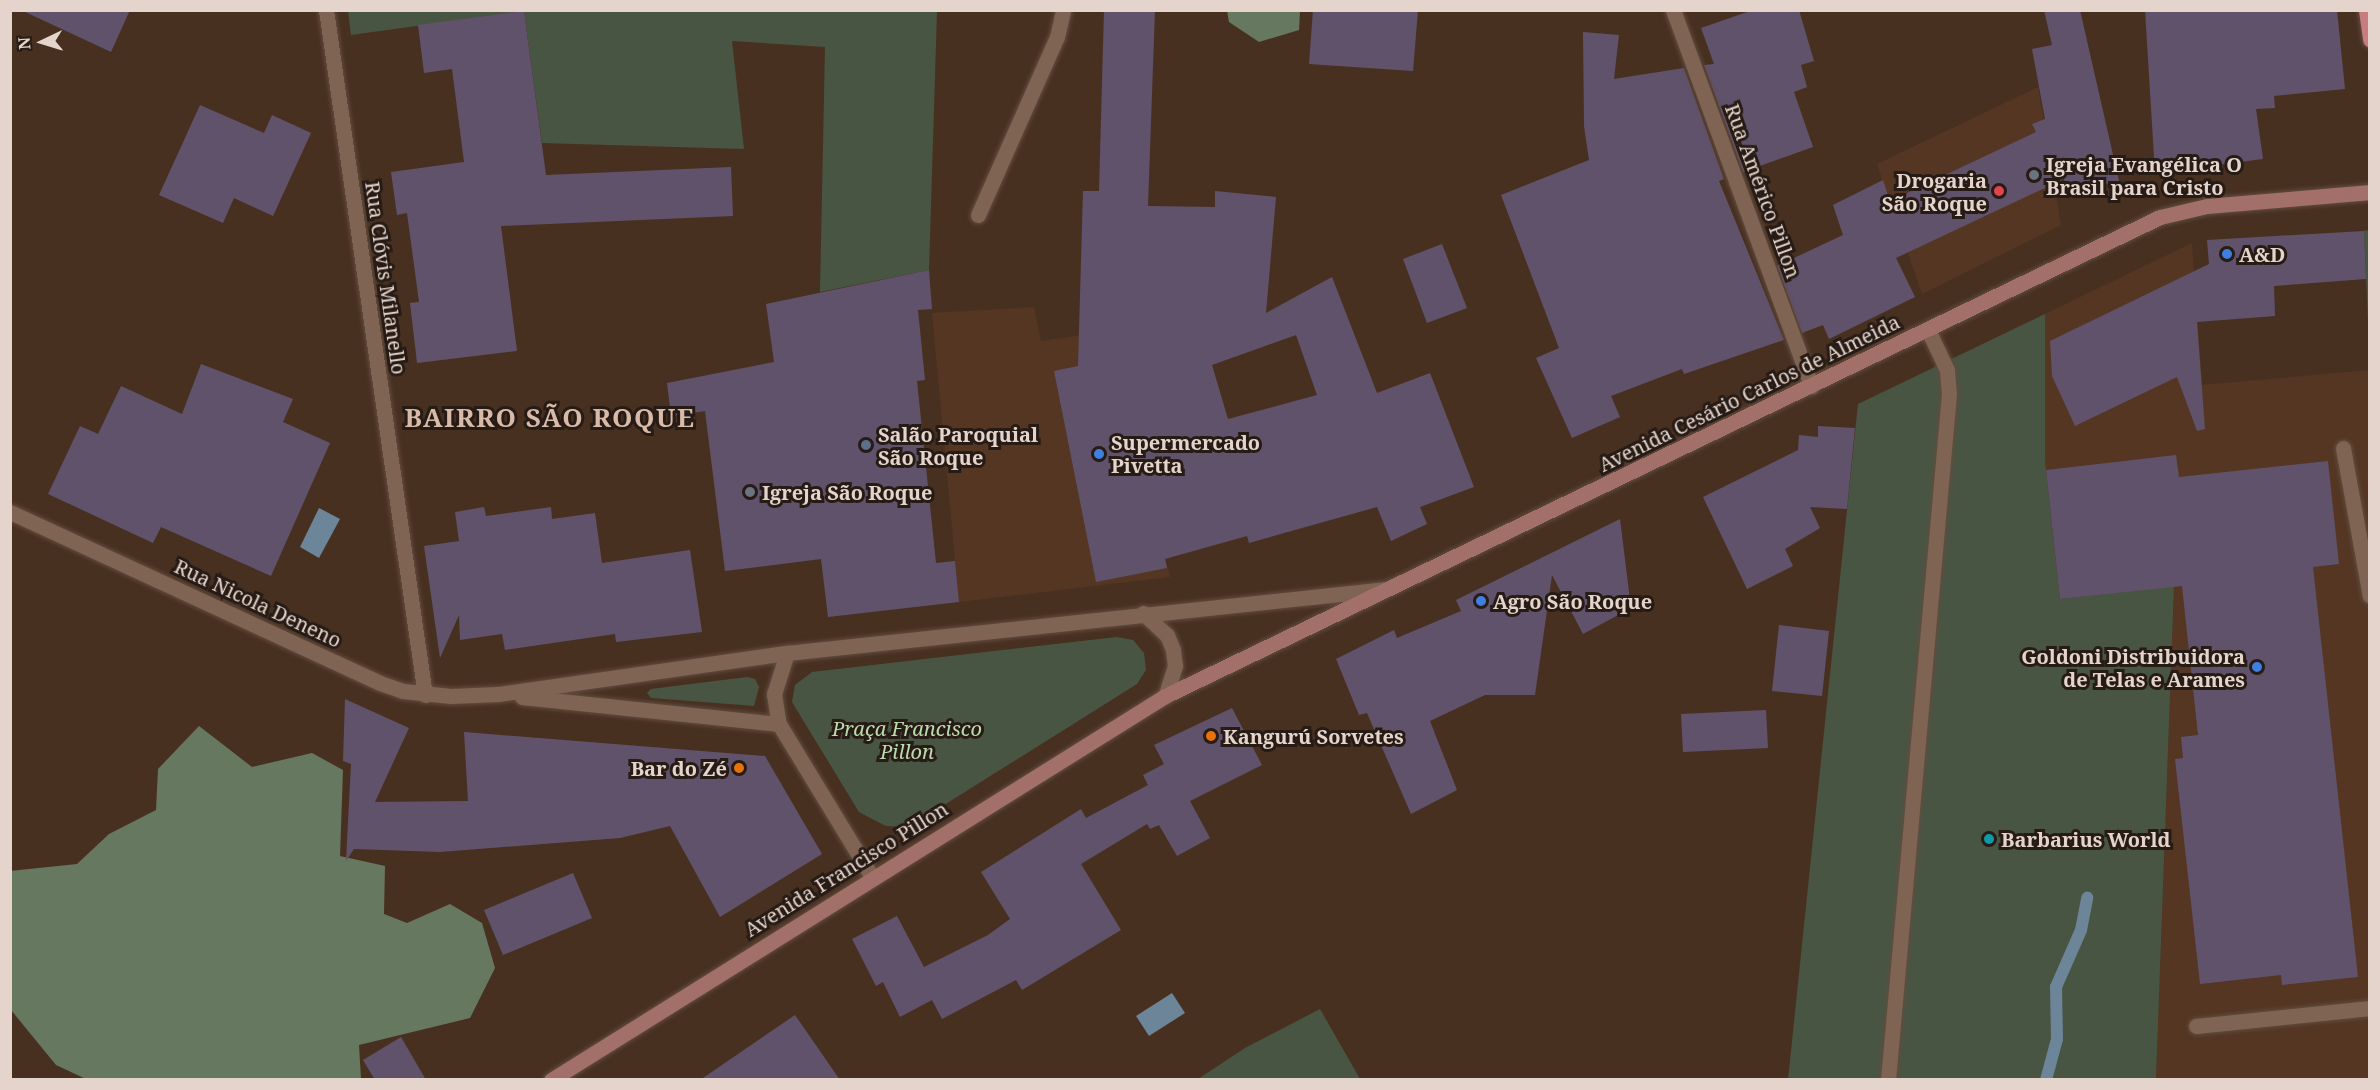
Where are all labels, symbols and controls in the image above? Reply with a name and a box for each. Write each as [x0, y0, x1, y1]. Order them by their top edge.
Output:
north arrow [12, 12, 72, 72]
text: N [13, 36, 35, 50]
street label: Rua Américo Pillon [1720, 101, 1806, 281]
place label: Igreja Evangélica O Brasil para Cristo [2046, 152, 2242, 199]
place label: Drogaria São Roque [1882, 168, 1987, 215]
marker: Igreja Evangélica O Brasil para Cristo [2027, 168, 2041, 182]
street label: Rua Clóvis Milanello [361, 180, 411, 376]
marker: Drogaria São Roque [1992, 184, 2006, 198]
place label: A&D [2239, 242, 2285, 266]
marker: A&D [2220, 247, 2234, 261]
street label: Avenida Cesário Carlos de Almeida [1595, 309, 1903, 477]
district label: BAIRRO SÃO ROQUE [405, 402, 695, 434]
place label: Salão Paroquial São Roque [878, 422, 1038, 469]
place label: Supermercado Pivetta [1111, 430, 1260, 477]
marker: Salão Paroquial São Roque [859, 438, 873, 452]
marker: Supermercado Pivetta [1092, 447, 1106, 461]
place label: Igreja São Roque [762, 480, 933, 504]
marker: Igreja São Roque [743, 485, 757, 499]
street label: Rua Nicola Deneno [171, 554, 345, 652]
place label: Agro São Roque [1493, 589, 1652, 613]
marker: Agro São Roque [1474, 594, 1488, 608]
place label: Goldoni Distribuidora de Telas e Arames [2021, 644, 2245, 691]
marker: Goldoni Distribuidora de Telas e Arames [2250, 660, 2264, 674]
park label: Praça Francisco Pillon [832, 716, 982, 763]
place label: Kangurú Sorvetes [1223, 724, 1404, 748]
marker: Kangurú Sorvetes [1204, 729, 1218, 743]
place label: Bar do Zé [631, 756, 727, 780]
marker: Bar do Zé [732, 761, 746, 775]
street label: Avenida Francisco Pillon [740, 796, 952, 942]
place label: Barbarius World [2001, 827, 2170, 851]
marker: Barbarius World [1982, 832, 1996, 846]

